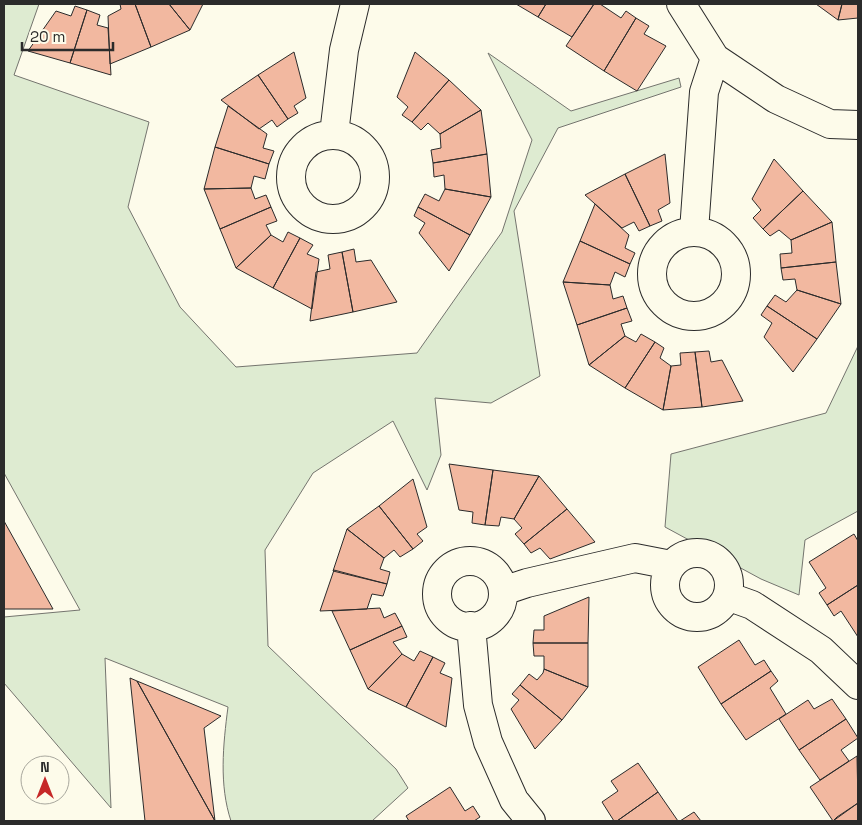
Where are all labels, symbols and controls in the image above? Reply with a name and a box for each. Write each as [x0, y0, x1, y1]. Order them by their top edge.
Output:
scale bar [22, 20, 114, 52]
text: 20 m [30, 27, 65, 46]
north arrow [20, 755, 70, 805]
text: N [40, 758, 50, 776]

